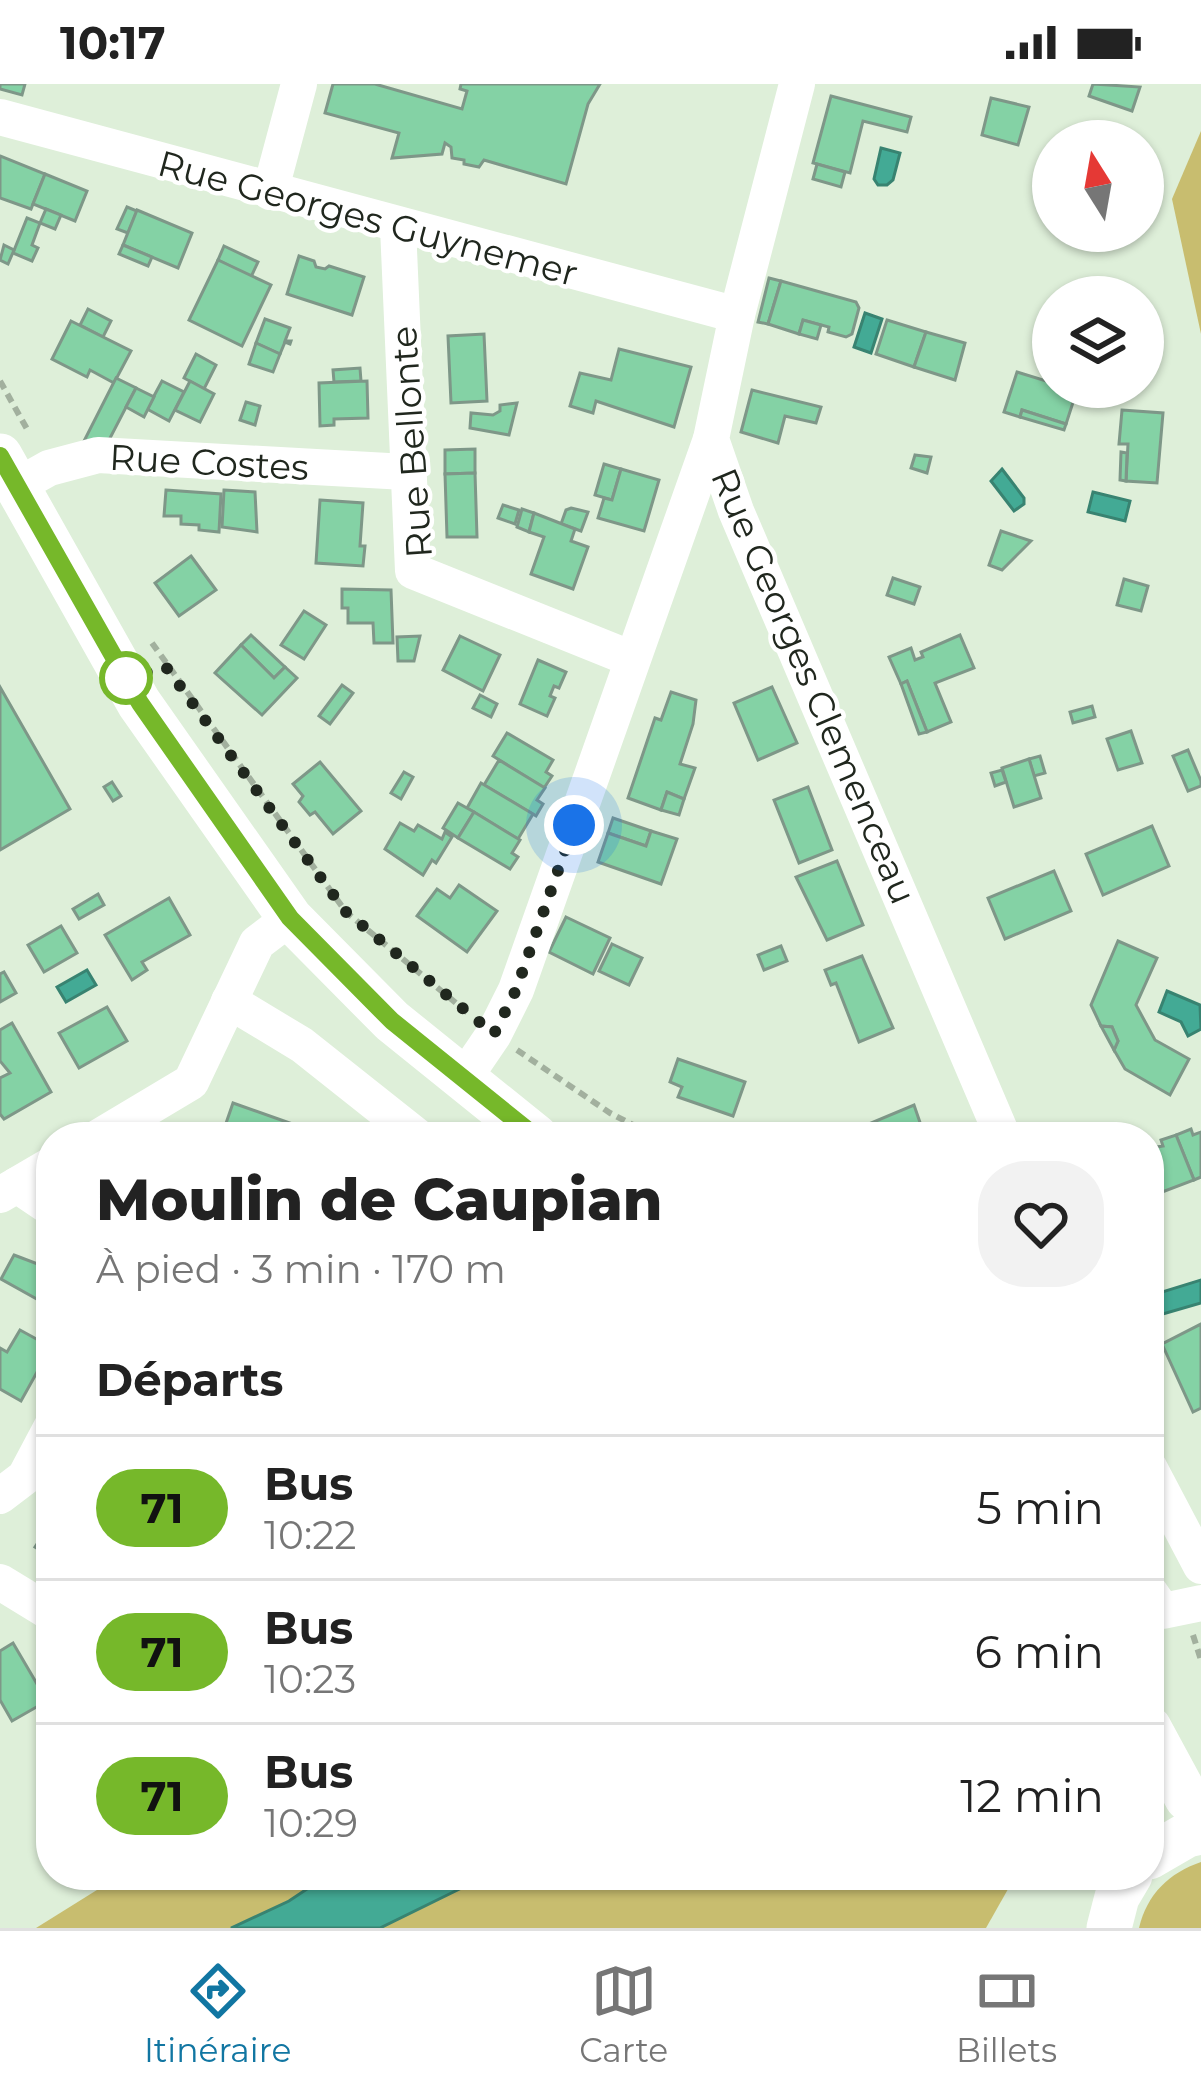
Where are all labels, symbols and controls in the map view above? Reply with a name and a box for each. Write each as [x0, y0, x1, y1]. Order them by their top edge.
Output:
text: 10:17 [60, 15, 166, 70]
north arrow [1032, 120, 1164, 252]
map controls [1032, 120, 1164, 408]
street label: Rue Georges Guynemer [153, 141, 583, 295]
button: layers [1032, 276, 1164, 408]
street label: Rue Bellonte [381, 325, 441, 559]
street label: Rue Costes [108, 435, 310, 489]
street label: Rue Georges Clemenceau [702, 462, 926, 910]
unlabelled marker [101, 653, 151, 703]
your location [544, 795, 604, 855]
button: heart [978, 1161, 1104, 1287]
text: Moulin de Caupian [96, 1165, 662, 1234]
text: À pied · 3 min · 170 m [96, 1245, 506, 1293]
text: Départs [96, 1352, 284, 1407]
text: Bus [264, 1456, 353, 1511]
text: 5 min [976, 1480, 1104, 1535]
text: 71 [141, 1482, 183, 1534]
text: 10:22 [264, 1511, 356, 1559]
text: Bus [264, 1600, 353, 1655]
text: 6 min [975, 1624, 1104, 1679]
text: 71 [141, 1626, 183, 1678]
text: 10:23 [264, 1655, 356, 1703]
text: Bus [264, 1744, 353, 1799]
text: 12 min [960, 1768, 1104, 1823]
text: 71 [141, 1770, 183, 1822]
text: 10:29 [264, 1799, 358, 1847]
tab: Itinéraire [144, 1958, 291, 2070]
tab: Carte [579, 1958, 668, 2070]
tab: Billets [956, 1958, 1057, 2070]

